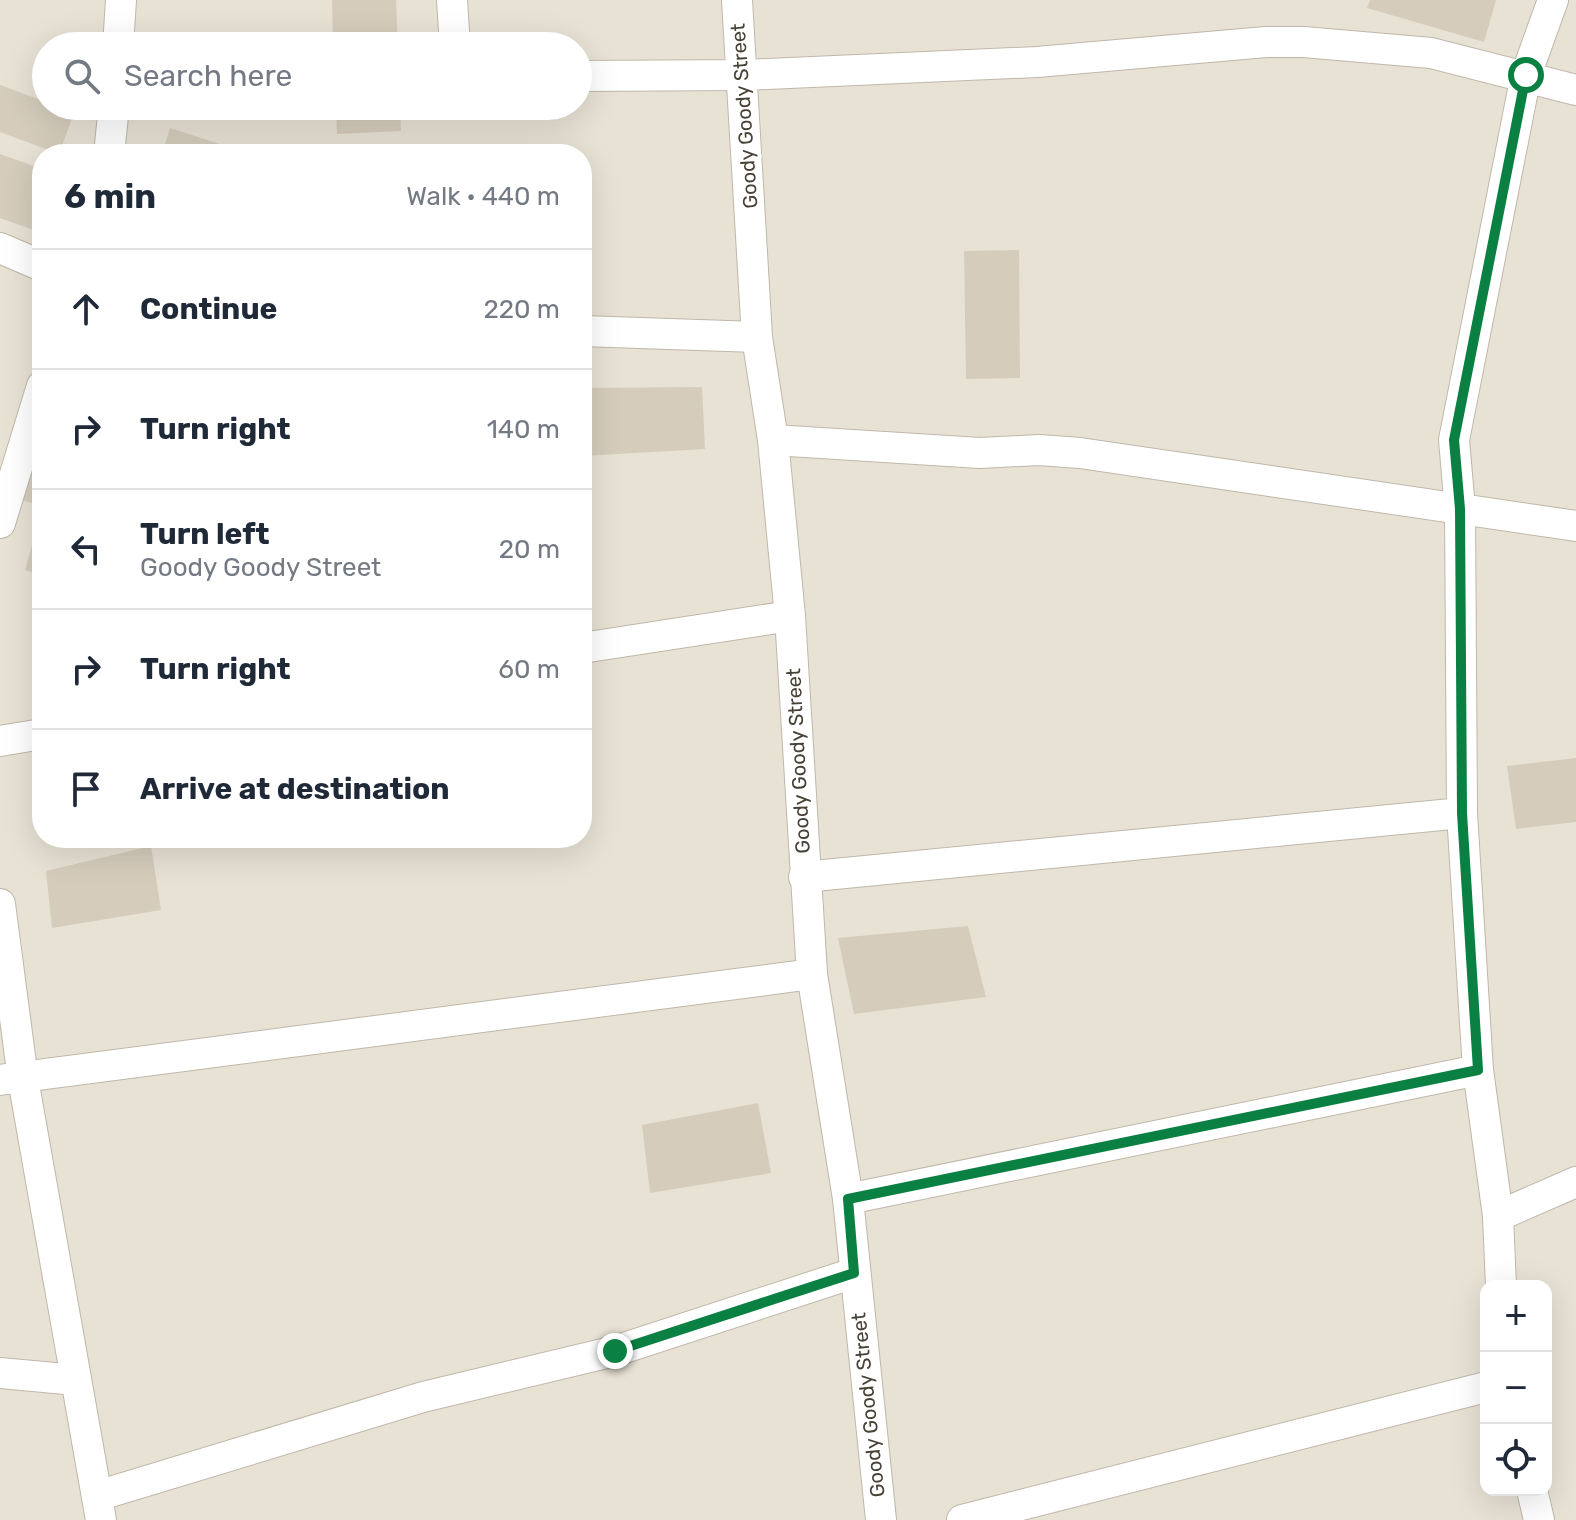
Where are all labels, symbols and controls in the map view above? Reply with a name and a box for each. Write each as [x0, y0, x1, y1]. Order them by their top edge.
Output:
street label: Goody Goody Street [726, 22, 762, 209]
search box [32, 32, 592, 120]
icon: search [60, 54, 104, 98]
route start [1508, 57, 1544, 93]
text: Search here [124, 58, 292, 94]
text: 6 min [64, 176, 156, 217]
text: Walk · 440 m [406, 181, 560, 212]
icon: ahead [64, 287, 108, 331]
text: Continue [140, 291, 277, 327]
text: 220 m [483, 294, 560, 325]
icon: right [64, 407, 108, 451]
text: Turn right [140, 411, 291, 447]
text: 140 m [487, 414, 560, 445]
text: Turn left [140, 516, 270, 552]
icon: left [64, 527, 108, 571]
text: 20 m [499, 534, 560, 565]
text: Goody Goody Street [140, 552, 381, 583]
icon: right [64, 647, 108, 691]
text: Turn right [140, 651, 291, 687]
text: 60 m [498, 654, 560, 685]
street label: Goody Goody Street [781, 668, 815, 854]
icon: arrive [64, 767, 108, 811]
text: Arrive at destination [140, 771, 450, 807]
map controls [1480, 1280, 1552, 1496]
button: + [1480, 1280, 1552, 1352]
street label: Goody Goody Street [846, 1311, 890, 1499]
route end [597, 1333, 633, 1369]
button: − [1480, 1352, 1552, 1424]
button: locate [1480, 1424, 1552, 1496]

